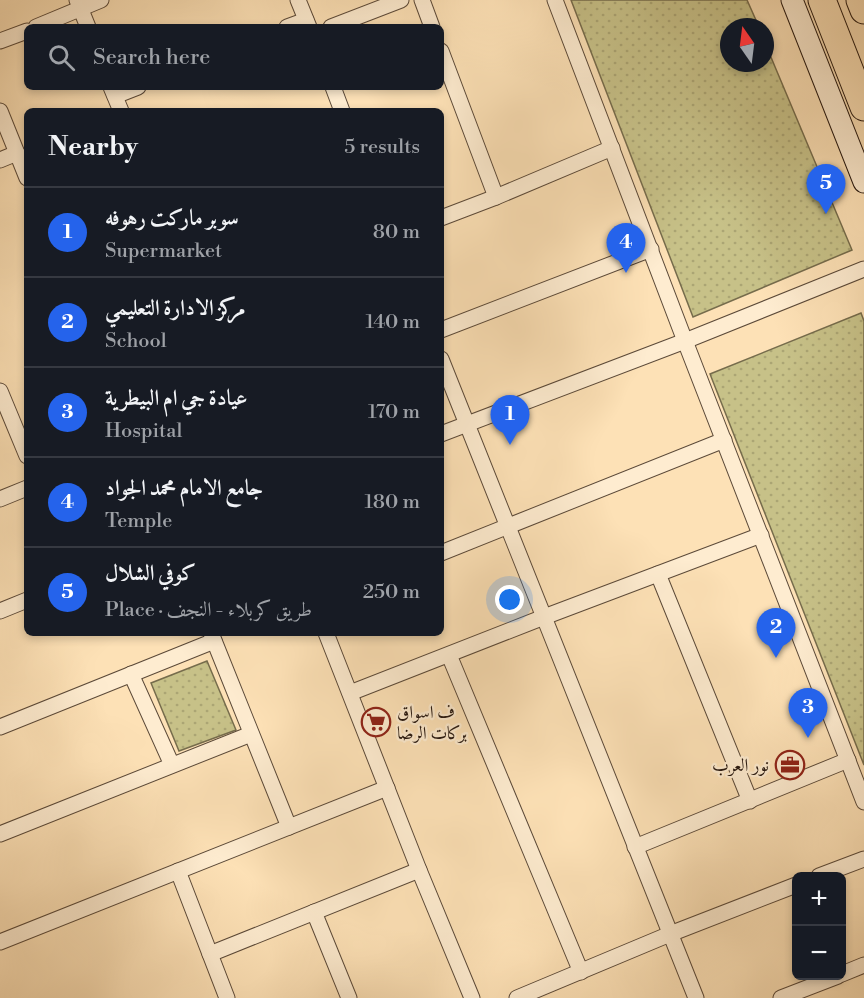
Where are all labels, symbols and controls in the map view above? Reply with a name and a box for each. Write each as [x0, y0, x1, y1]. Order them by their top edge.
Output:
north arrow [720, 18, 774, 72]
search box [24, 24, 444, 90]
icon: search [45, 41, 78, 74]
text: Search here [93, 44, 210, 71]
text: Nearby [48, 131, 138, 163]
text: 5 results [344, 135, 420, 160]
pin: 5 [806, 164, 846, 214]
text: سوبر ماركت رهوفه [105, 205, 239, 232]
text: 1 [63, 220, 72, 245]
text: 80 m [373, 220, 420, 245]
pin: 4 [606, 224, 646, 273]
text: Supermarket [105, 239, 222, 264]
text: مركز الادارة التعليمي [105, 295, 245, 322]
text: 2 [61, 310, 74, 335]
text: 140 m [365, 310, 420, 335]
text: School [105, 329, 167, 354]
text: عيادة جي ام البيطرية [105, 385, 247, 412]
pin: 1 [490, 396, 530, 445]
text: 3 [61, 400, 74, 425]
text: 170 m [368, 400, 420, 425]
text: Hospital [105, 419, 182, 444]
text: جامع الامام محمد الجواد [105, 475, 263, 502]
text: 4 [61, 490, 74, 515]
text: 180 m [365, 490, 420, 515]
text: Temple [105, 509, 172, 534]
text: كوفي الشلال [105, 560, 196, 587]
text: 5 [61, 580, 74, 605]
text: 250 m [363, 580, 420, 605]
your location [495, 585, 524, 614]
text: Place · طريق کربلاء - النجف [105, 598, 312, 623]
pin: 2 [756, 608, 796, 658]
pin: 3 [788, 688, 828, 738]
place label: ف اسواق بركات الرضا [397, 701, 467, 745]
supermarket icon: ف اسواق بركات الرضا [360, 706, 392, 738]
office icon: نور العرب [774, 749, 806, 781]
place label: نور العرب [712, 754, 769, 777]
map controls [792, 872, 846, 980]
button: + [792, 872, 846, 926]
button: − [792, 926, 846, 980]

